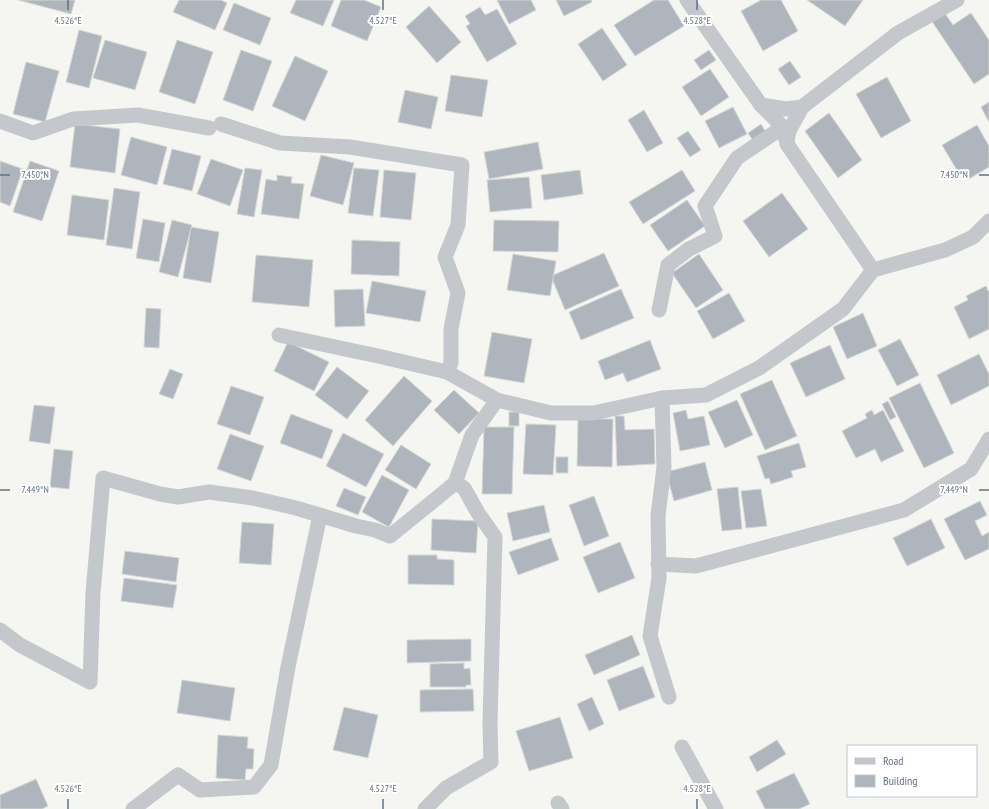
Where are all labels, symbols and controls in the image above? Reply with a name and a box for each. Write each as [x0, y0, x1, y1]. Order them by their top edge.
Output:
text: 4.526°E [54, 14, 82, 27]
text: 4.527°E [369, 14, 397, 27]
text: 4.528°E [683, 14, 711, 27]
text: 7.450°N [21, 168, 49, 181]
text: 7.450°N [940, 168, 968, 181]
text: 7.449°N [21, 483, 49, 496]
text: 7.449°N [940, 483, 968, 496]
legend [847, 745, 977, 797]
text: Road [883, 753, 903, 768]
text: Building [883, 773, 918, 788]
text: 4.526°E [54, 782, 82, 795]
text: 4.527°E [369, 782, 397, 795]
text: 4.528°E [683, 782, 711, 795]

